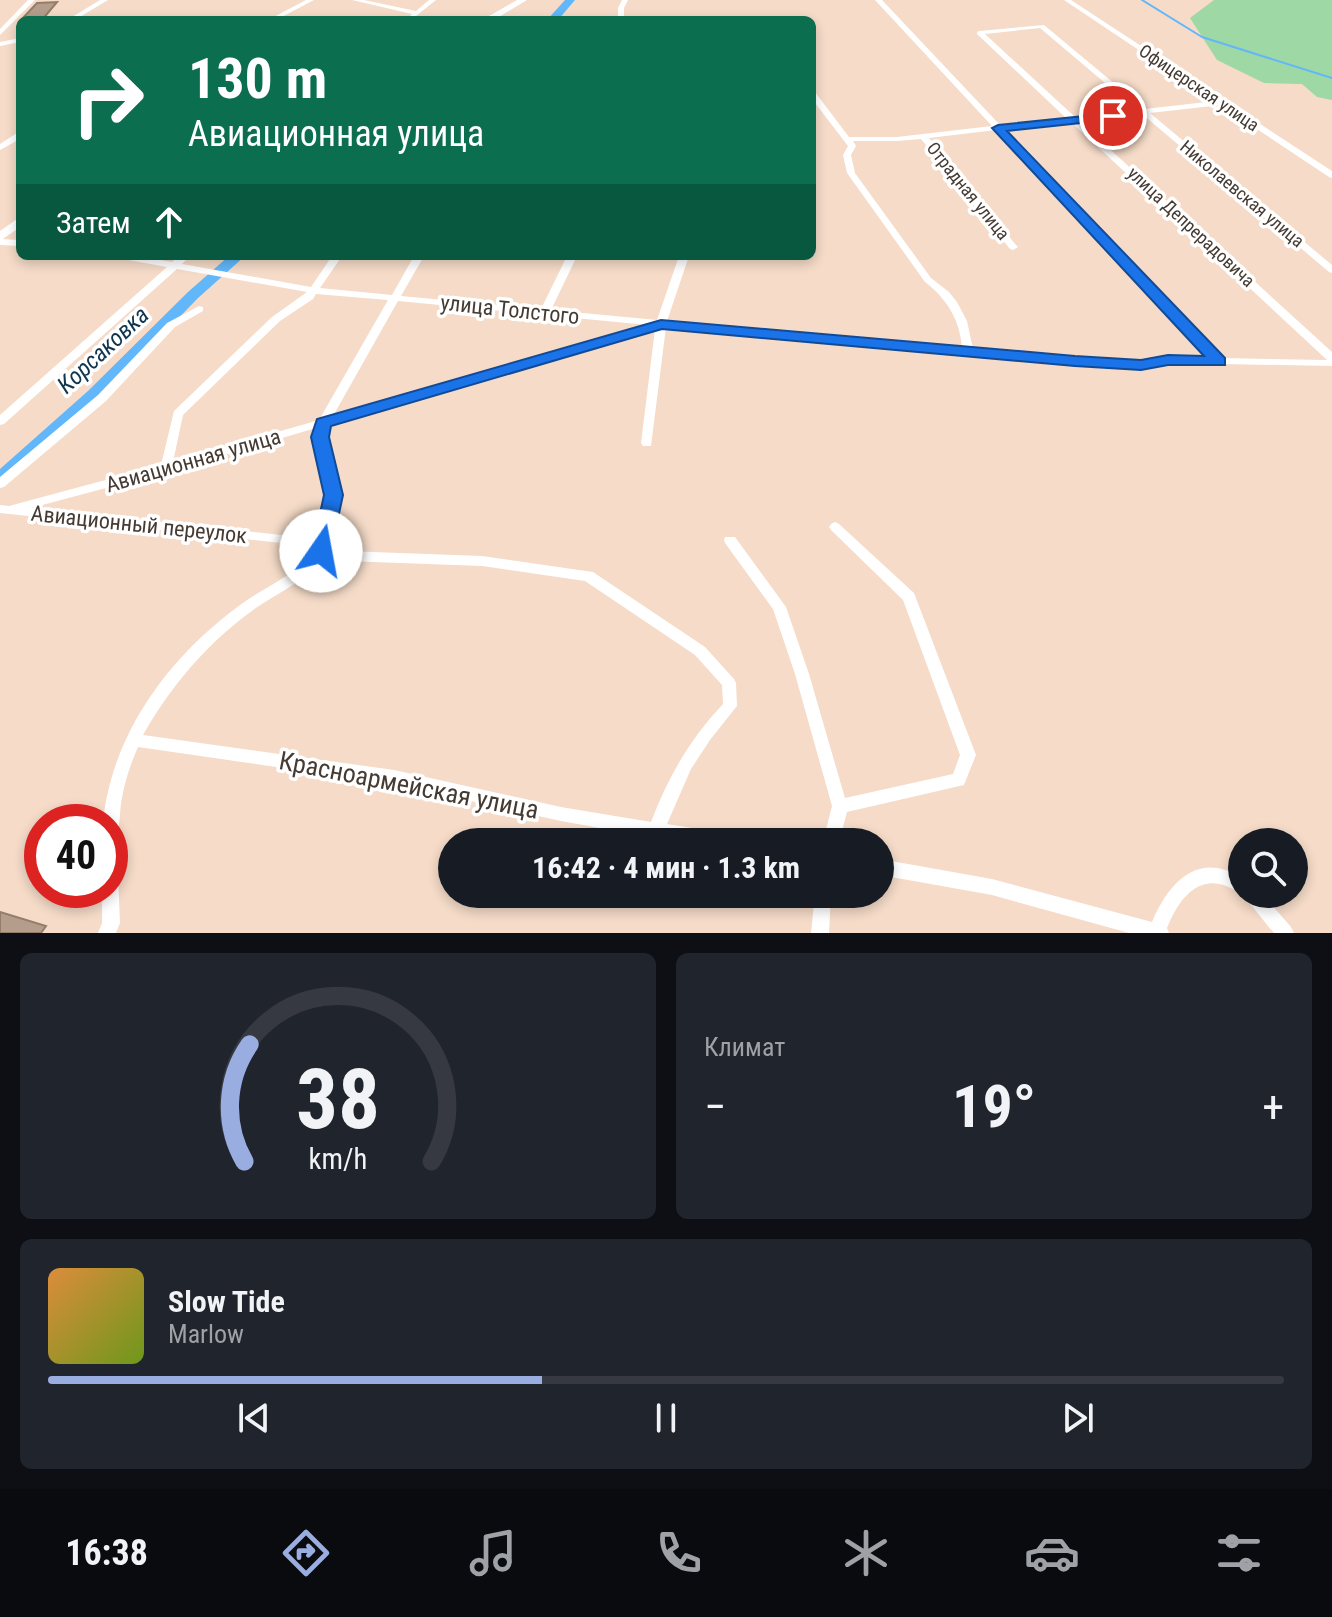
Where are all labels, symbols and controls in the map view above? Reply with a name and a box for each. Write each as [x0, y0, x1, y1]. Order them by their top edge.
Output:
street label: Офицерская улица [1135, 40, 1263, 135]
text: 130 m [188, 46, 327, 112]
icon: right [56, 48, 160, 152]
pin [1079, 82, 1147, 150]
icon: arrive [1091, 94, 1135, 138]
text: Авиационная улица [188, 113, 484, 155]
street label: Николаевская улица [1176, 136, 1308, 251]
street label: Отрадная улица [923, 138, 1014, 244]
street label: улица Депрерадовича [1123, 162, 1259, 291]
icon: ahead [147, 200, 191, 244]
text: Затем [56, 205, 131, 240]
street label: улица Толстого [439, 290, 581, 329]
water label: Корсаковка [52, 301, 154, 399]
street label: Авиационная улица [103, 424, 284, 497]
street label: Авиационный переулок [30, 501, 249, 548]
position arrow [279, 509, 363, 593]
street label: Красноармейская улица [277, 745, 541, 825]
speed limit sign: 40 [24, 804, 128, 908]
map controls [1228, 828, 1308, 908]
button: search [1228, 828, 1308, 908]
text: 16:42 · 4 мин · 1.3 km [532, 850, 800, 885]
text: Климат [704, 1032, 785, 1062]
text: 38 [296, 1051, 380, 1148]
text: 19° [952, 1071, 1036, 1142]
text: − [704, 1081, 726, 1133]
text: + [1262, 1081, 1284, 1133]
text: km/h [309, 1142, 367, 1176]
text: Slow Tide [168, 1284, 285, 1319]
text: Marlow [168, 1319, 244, 1349]
icon: previous [232, 1396, 276, 1440]
icon: pause [644, 1396, 688, 1440]
icon: next [1056, 1396, 1100, 1440]
icon: directions [278, 1525, 334, 1581]
icon: music [465, 1525, 521, 1581]
icon: phone [651, 1525, 707, 1581]
icon: climate [838, 1525, 894, 1581]
icon: car [1024, 1525, 1080, 1581]
icon: filters [1211, 1525, 1267, 1581]
text: 16:38 [65, 1532, 148, 1574]

